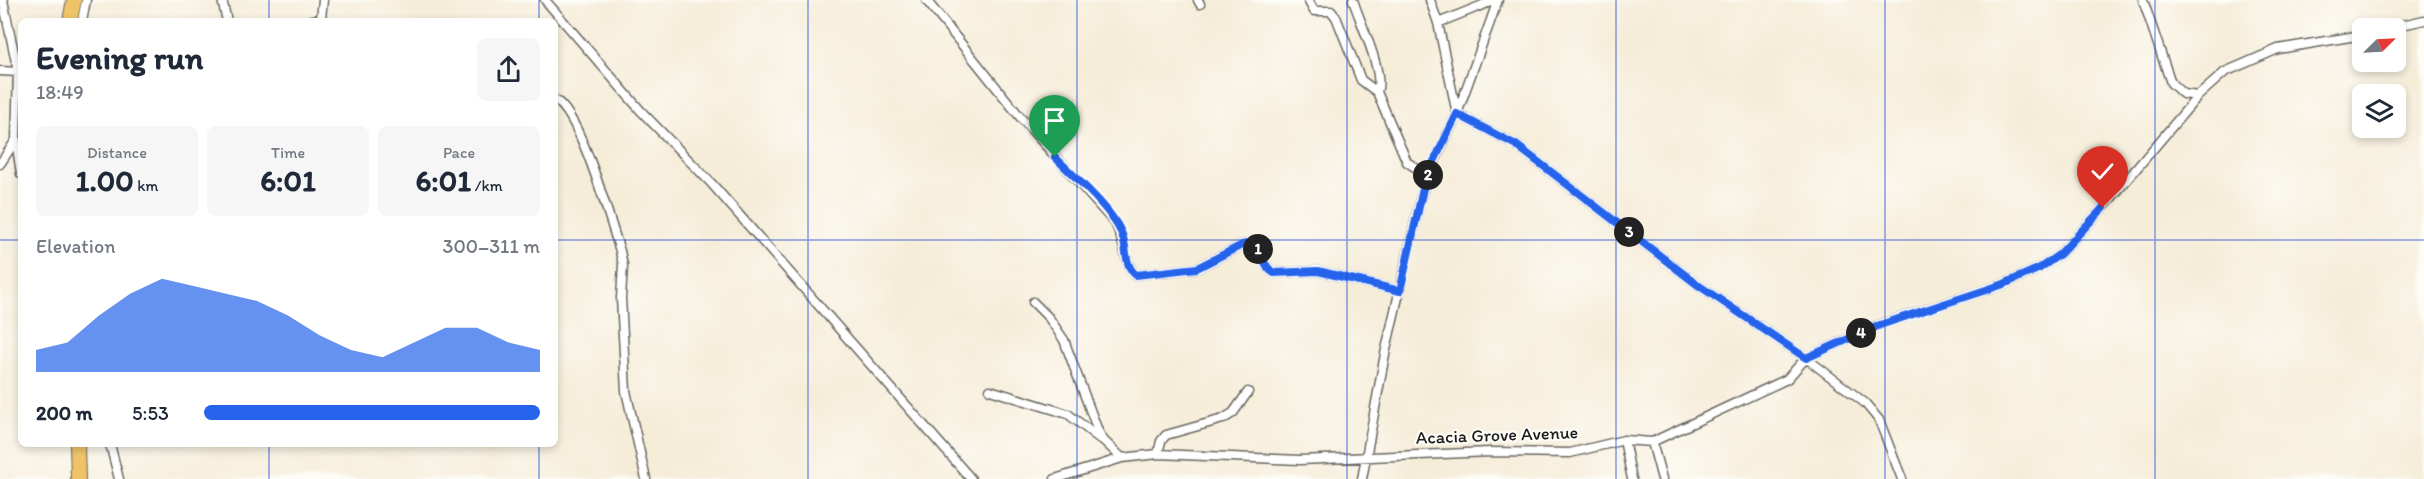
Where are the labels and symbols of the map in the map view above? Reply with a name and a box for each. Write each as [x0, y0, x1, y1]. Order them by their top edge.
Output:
north arrow [2352, 18, 2406, 72]
pin [1029, 95, 1080, 157]
pin [2077, 146, 2128, 208]
pin: 2 [1413, 160, 1443, 190]
pin: 3 [1614, 217, 1644, 247]
pin: 1 [1243, 234, 1273, 264]
pin: 4 [1846, 318, 1876, 348]
street label: Acacia Grove Avenue [1415, 421, 1579, 449]

